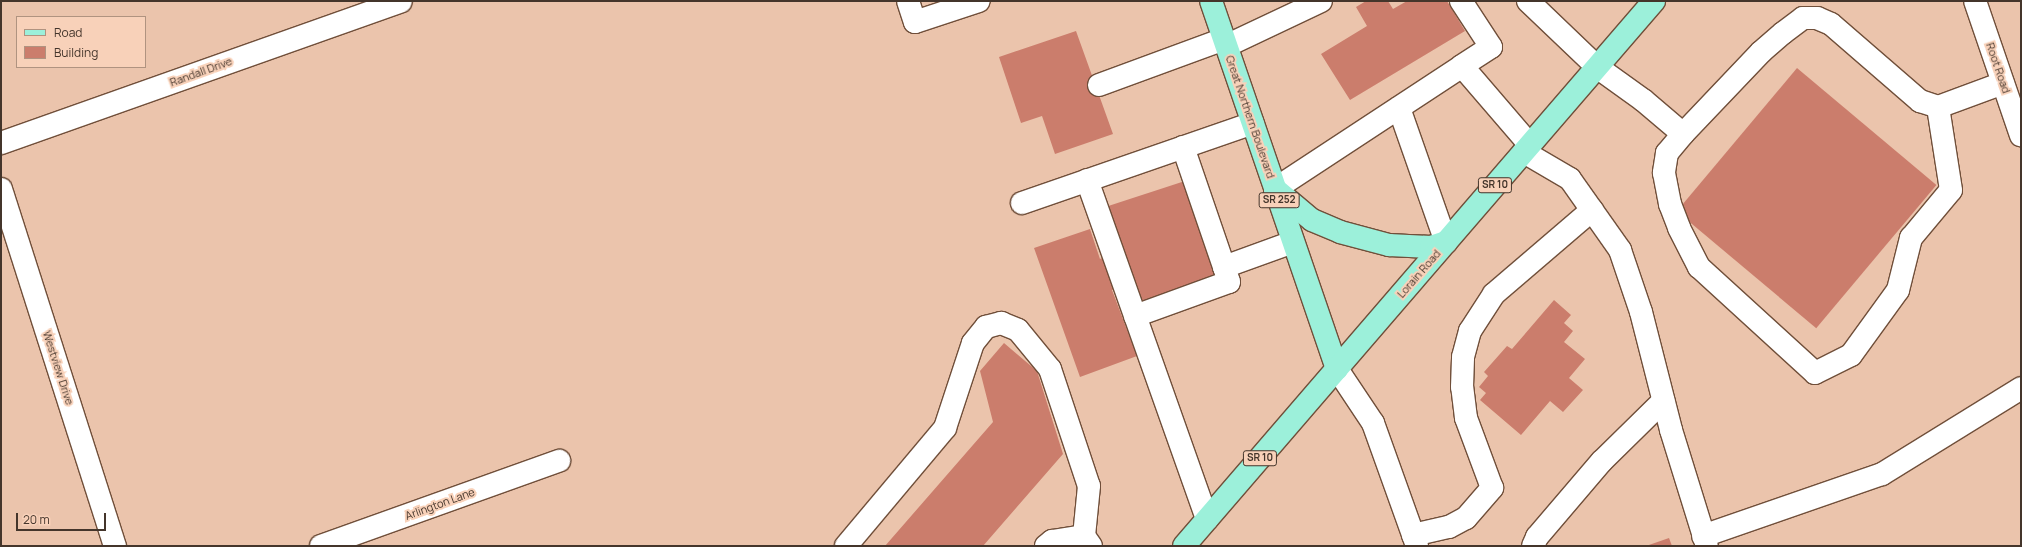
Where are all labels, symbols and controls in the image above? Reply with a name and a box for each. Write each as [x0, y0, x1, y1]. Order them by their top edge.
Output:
legend [16, 16, 146, 68]
text: Road [54, 24, 82, 41]
street label: Root Road [1983, 41, 2013, 95]
text: Building [54, 44, 98, 61]
street label: Great Northern Boulevard [1223, 54, 1277, 180]
street label: Randall Drive [168, 55, 234, 89]
road number: SR 10 [1477, 177, 1513, 193]
road number: SR 252 [1258, 192, 1300, 208]
street label: Lorain Road [1395, 247, 1443, 301]
street label: Westview Drive [40, 329, 76, 407]
road number: SR 10 [1242, 450, 1278, 466]
street label: Arlington Lane [403, 485, 477, 523]
scale bar [18, 505, 108, 531]
text: 20 m [23, 511, 50, 528]

